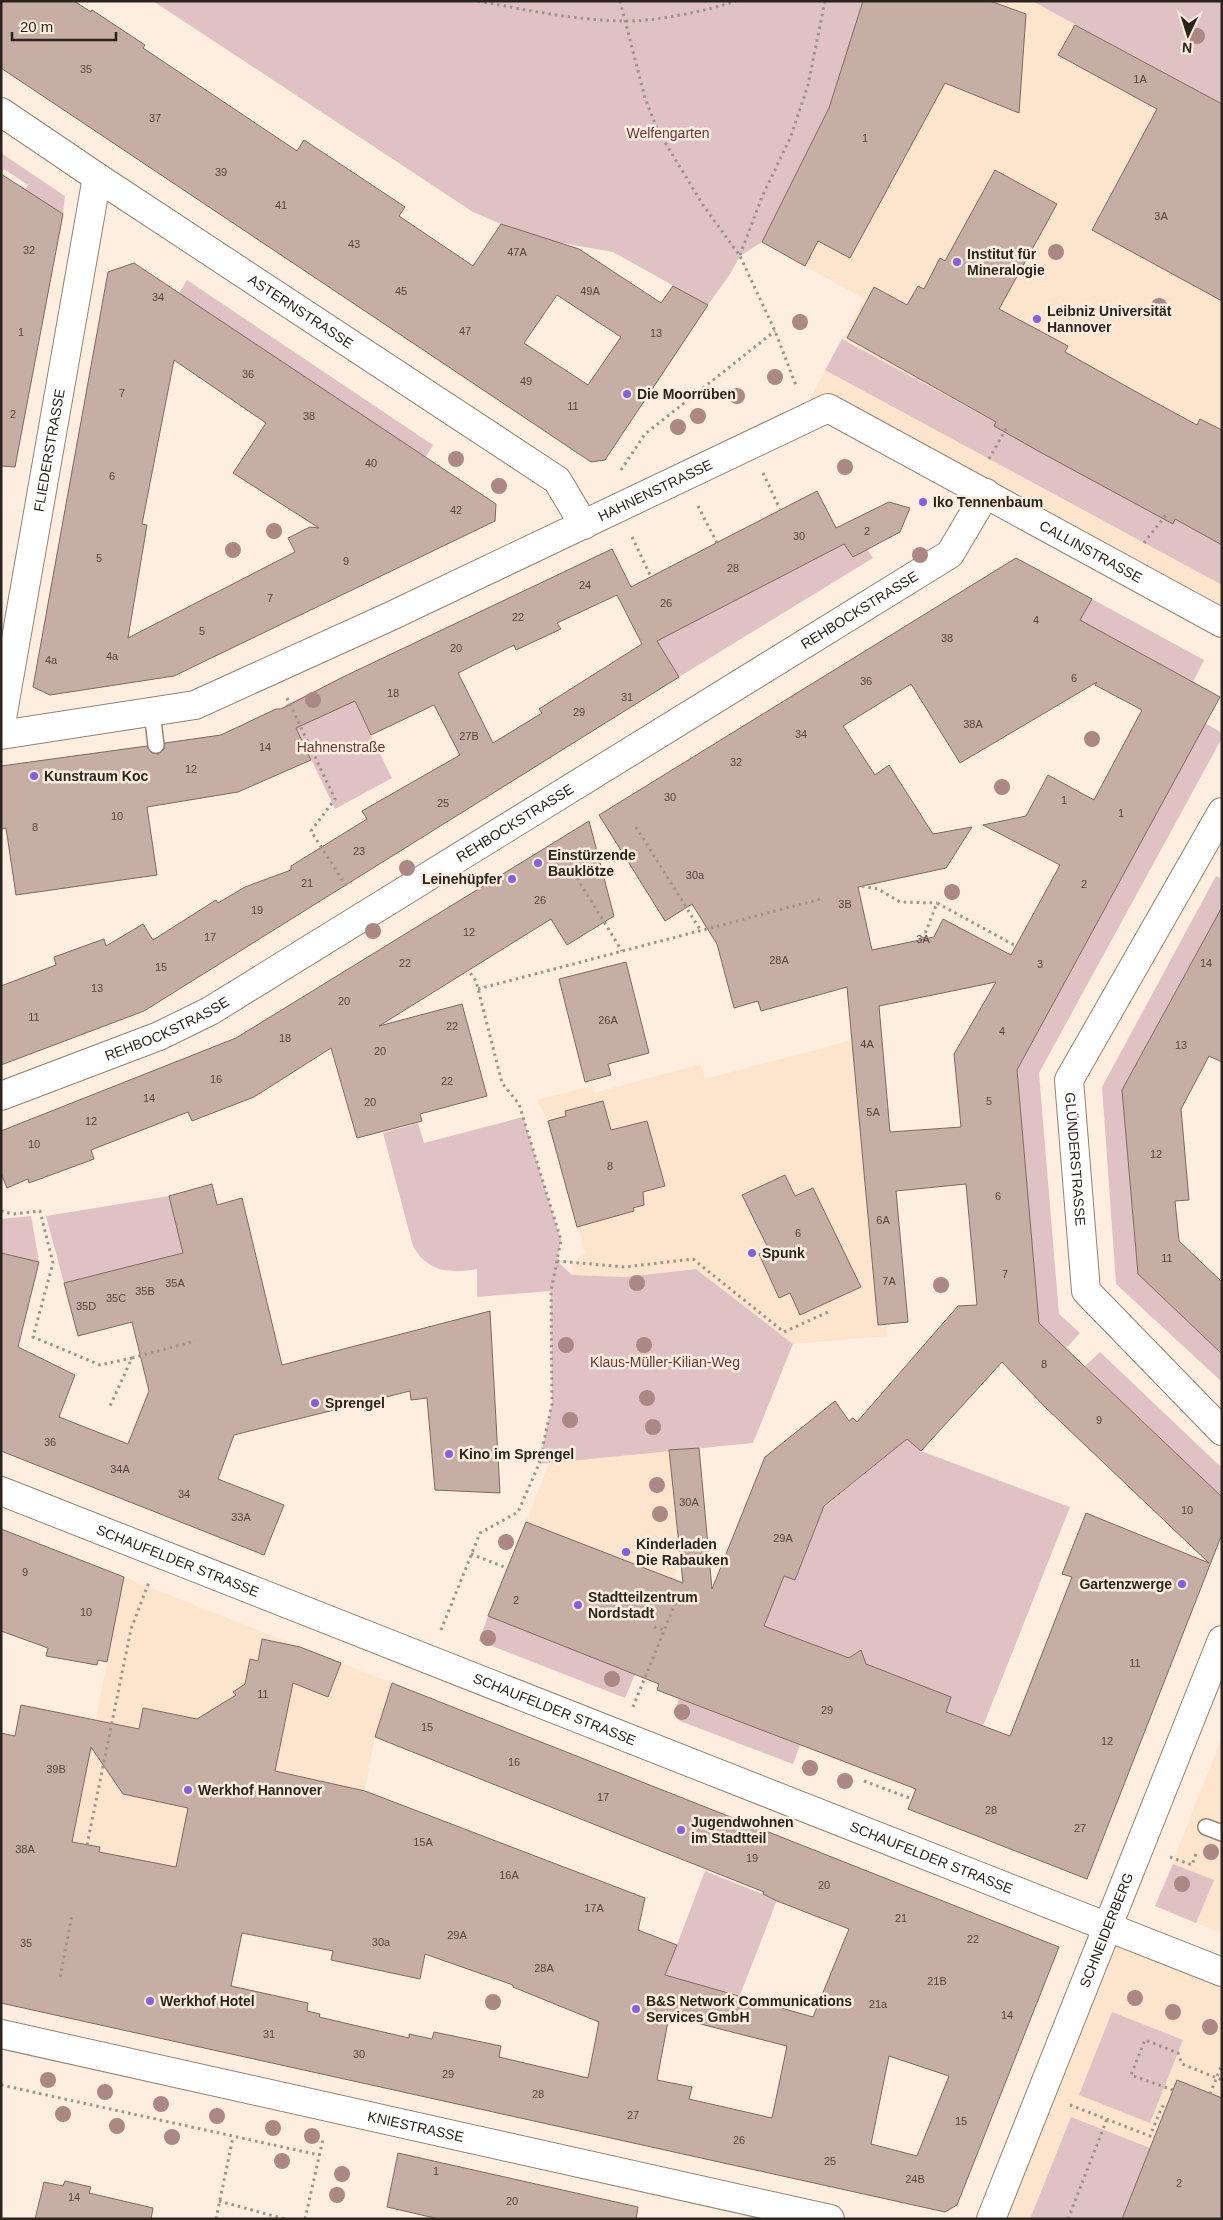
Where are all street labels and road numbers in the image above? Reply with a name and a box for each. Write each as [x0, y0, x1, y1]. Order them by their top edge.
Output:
street label: ASTERNSTRASSE [245, 271, 356, 352]
street label: FLIEDERSTRASSE [30, 387, 68, 513]
street label: HAHNENSTRASSE [595, 456, 715, 524]
street label: CALLINSTRASSE [1037, 517, 1145, 586]
street label: REHBOCKSTRASSE [798, 568, 921, 652]
street label: REHBOCKSTRASSE [453, 781, 576, 865]
street label: REHBOCKSTRASSE [103, 993, 232, 1064]
street label: GLÜNDERSTRASSE [1062, 1092, 1089, 1227]
street label: SCHAUFELDER STRASSE [94, 1521, 261, 1600]
street label: SCHAUFELDER STRASSE [471, 1670, 638, 1748]
street label: SCHAUFELDER STRASSE [848, 1818, 1015, 1897]
street label: SCHNEIDERBERG [1076, 1870, 1136, 1990]
street label: KNIESTRASSE [366, 2108, 465, 2145]

